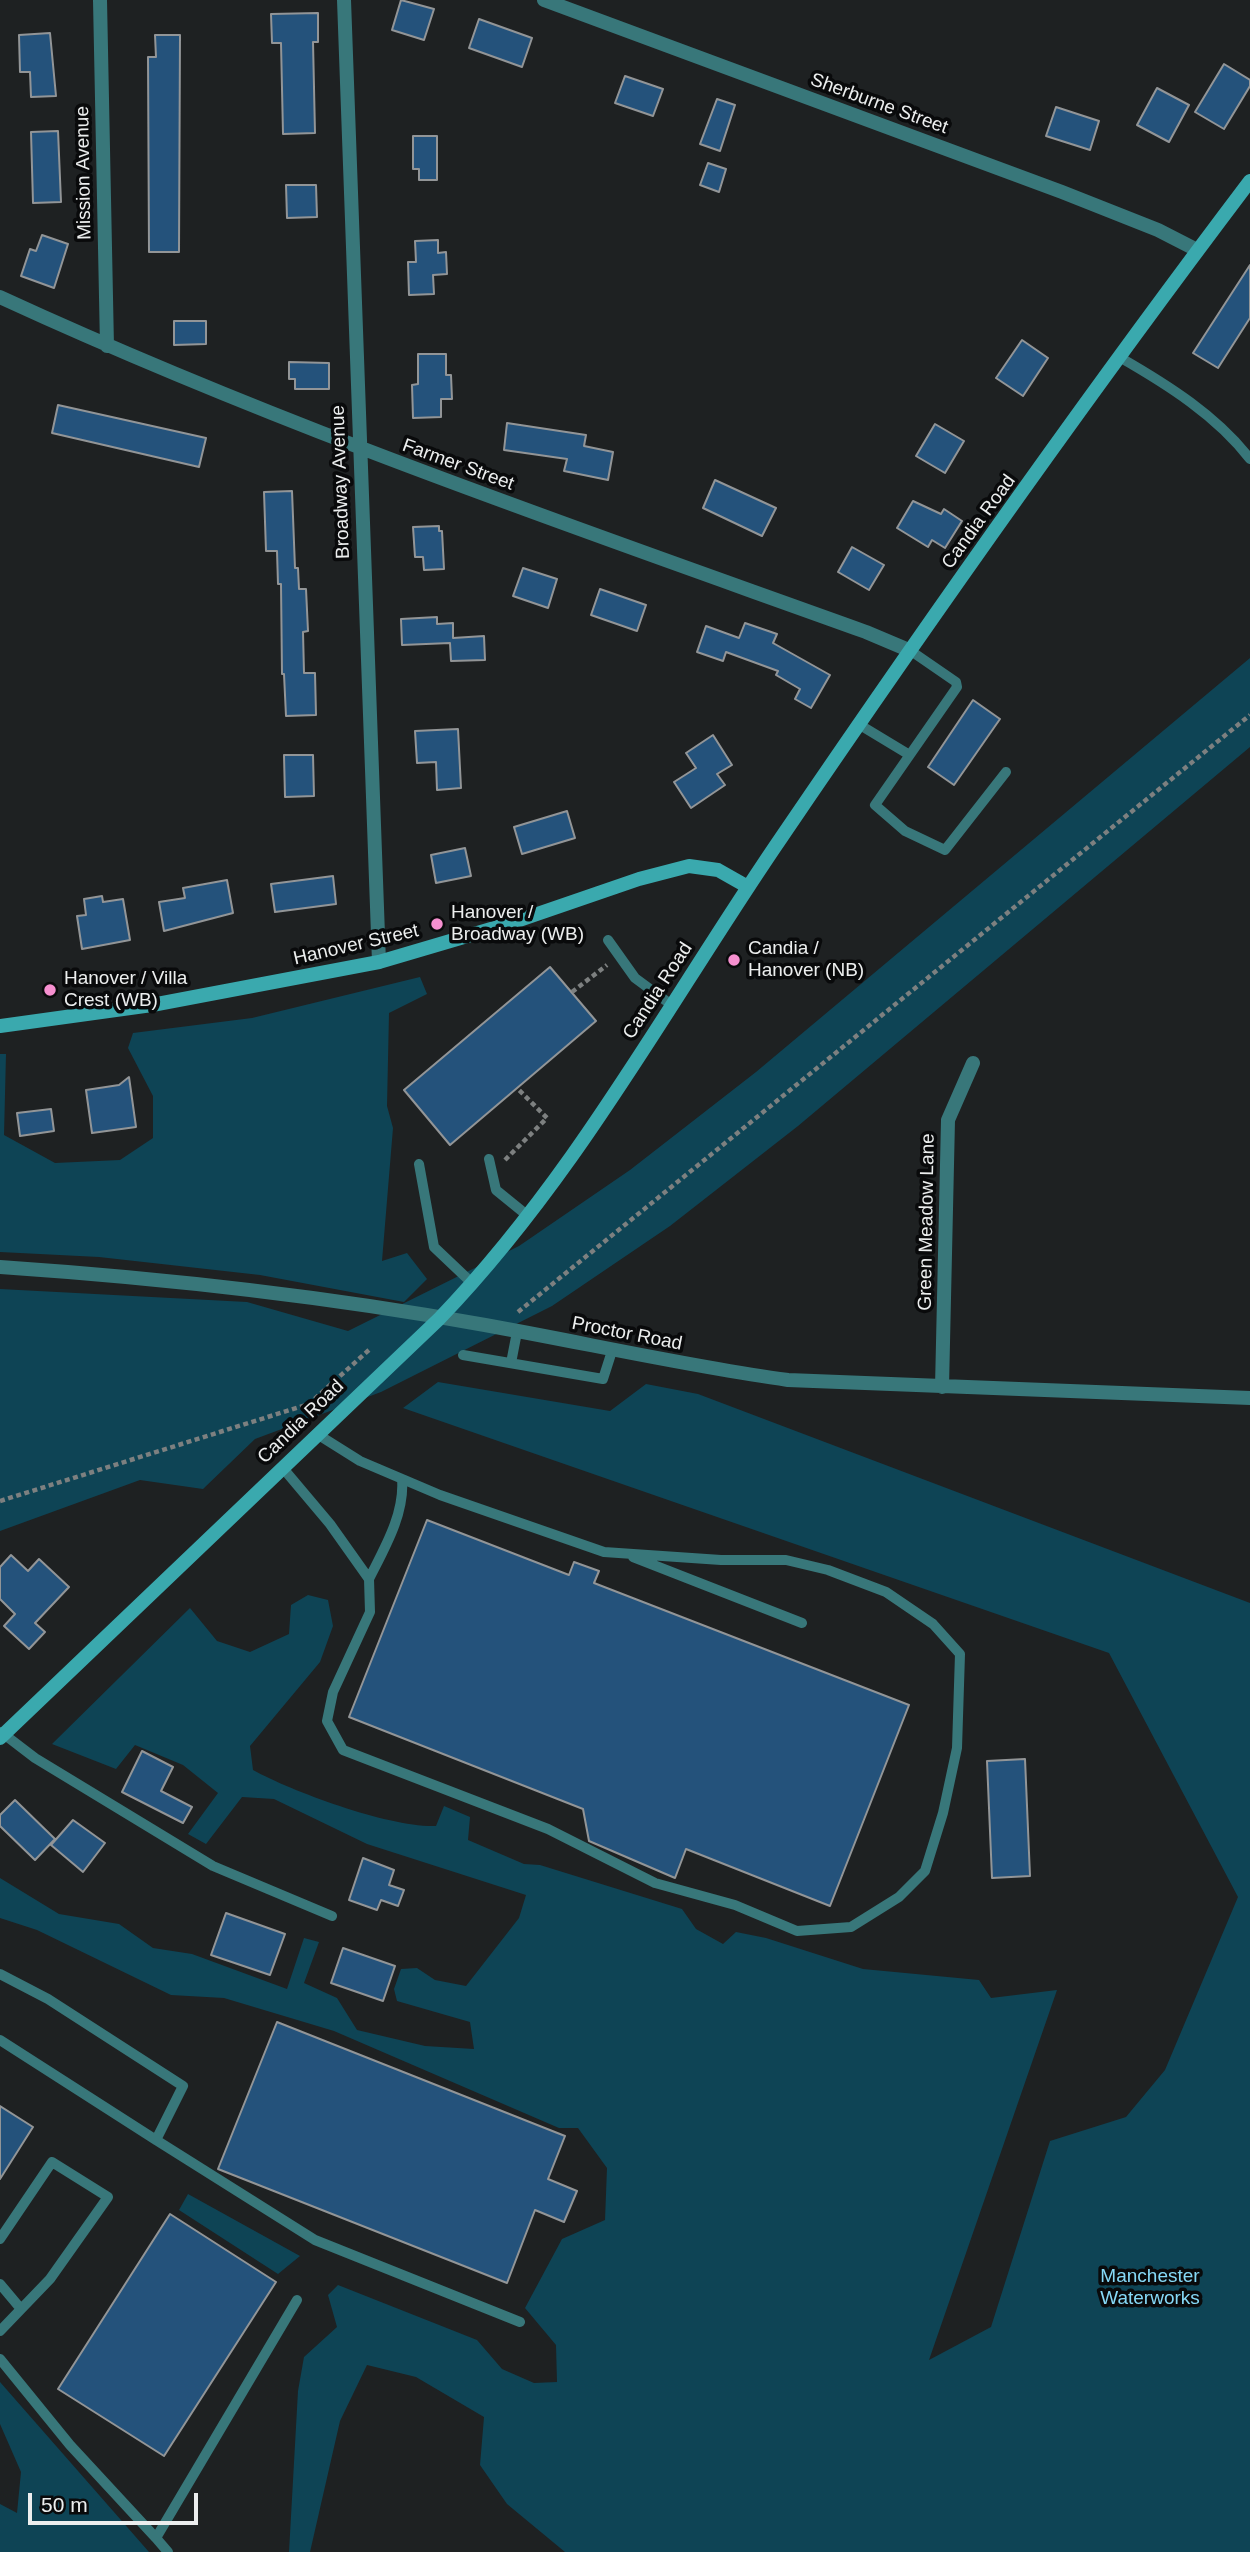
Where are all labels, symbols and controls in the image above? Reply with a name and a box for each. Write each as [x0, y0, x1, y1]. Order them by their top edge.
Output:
street label: Sherburne Street [807, 69, 951, 139]
street label: Mission Avenue [71, 106, 97, 240]
street label: Broadway Avenue [327, 405, 355, 559]
street label: Farmer Street [399, 434, 517, 496]
street label: Candia Road [937, 470, 1021, 574]
place label: Hanover / Broadway (WB) [451, 902, 584, 946]
marker: Hanover / Broadway (WB) [429, 916, 445, 932]
street label: Hanover Street [291, 920, 421, 970]
street label: Candia Road [618, 938, 698, 1044]
place label: Candia / Hanover (NB) [748, 938, 864, 982]
marker: Candia / Hanover (NB) [726, 952, 742, 968]
place label: Hanover / Villa Crest (WB) [64, 968, 187, 1012]
marker: Hanover / Villa Crest (WB) [42, 982, 58, 998]
street label: Green Meadow Lane [914, 1133, 940, 1311]
street label: Proctor Road [570, 1312, 684, 1356]
street label: Candia Road [253, 1375, 349, 1469]
park label: Manchester Waterworks [1100, 2266, 1200, 2310]
scale bar [32, 2478, 201, 2522]
text: 50 m [41, 2493, 88, 2516]

